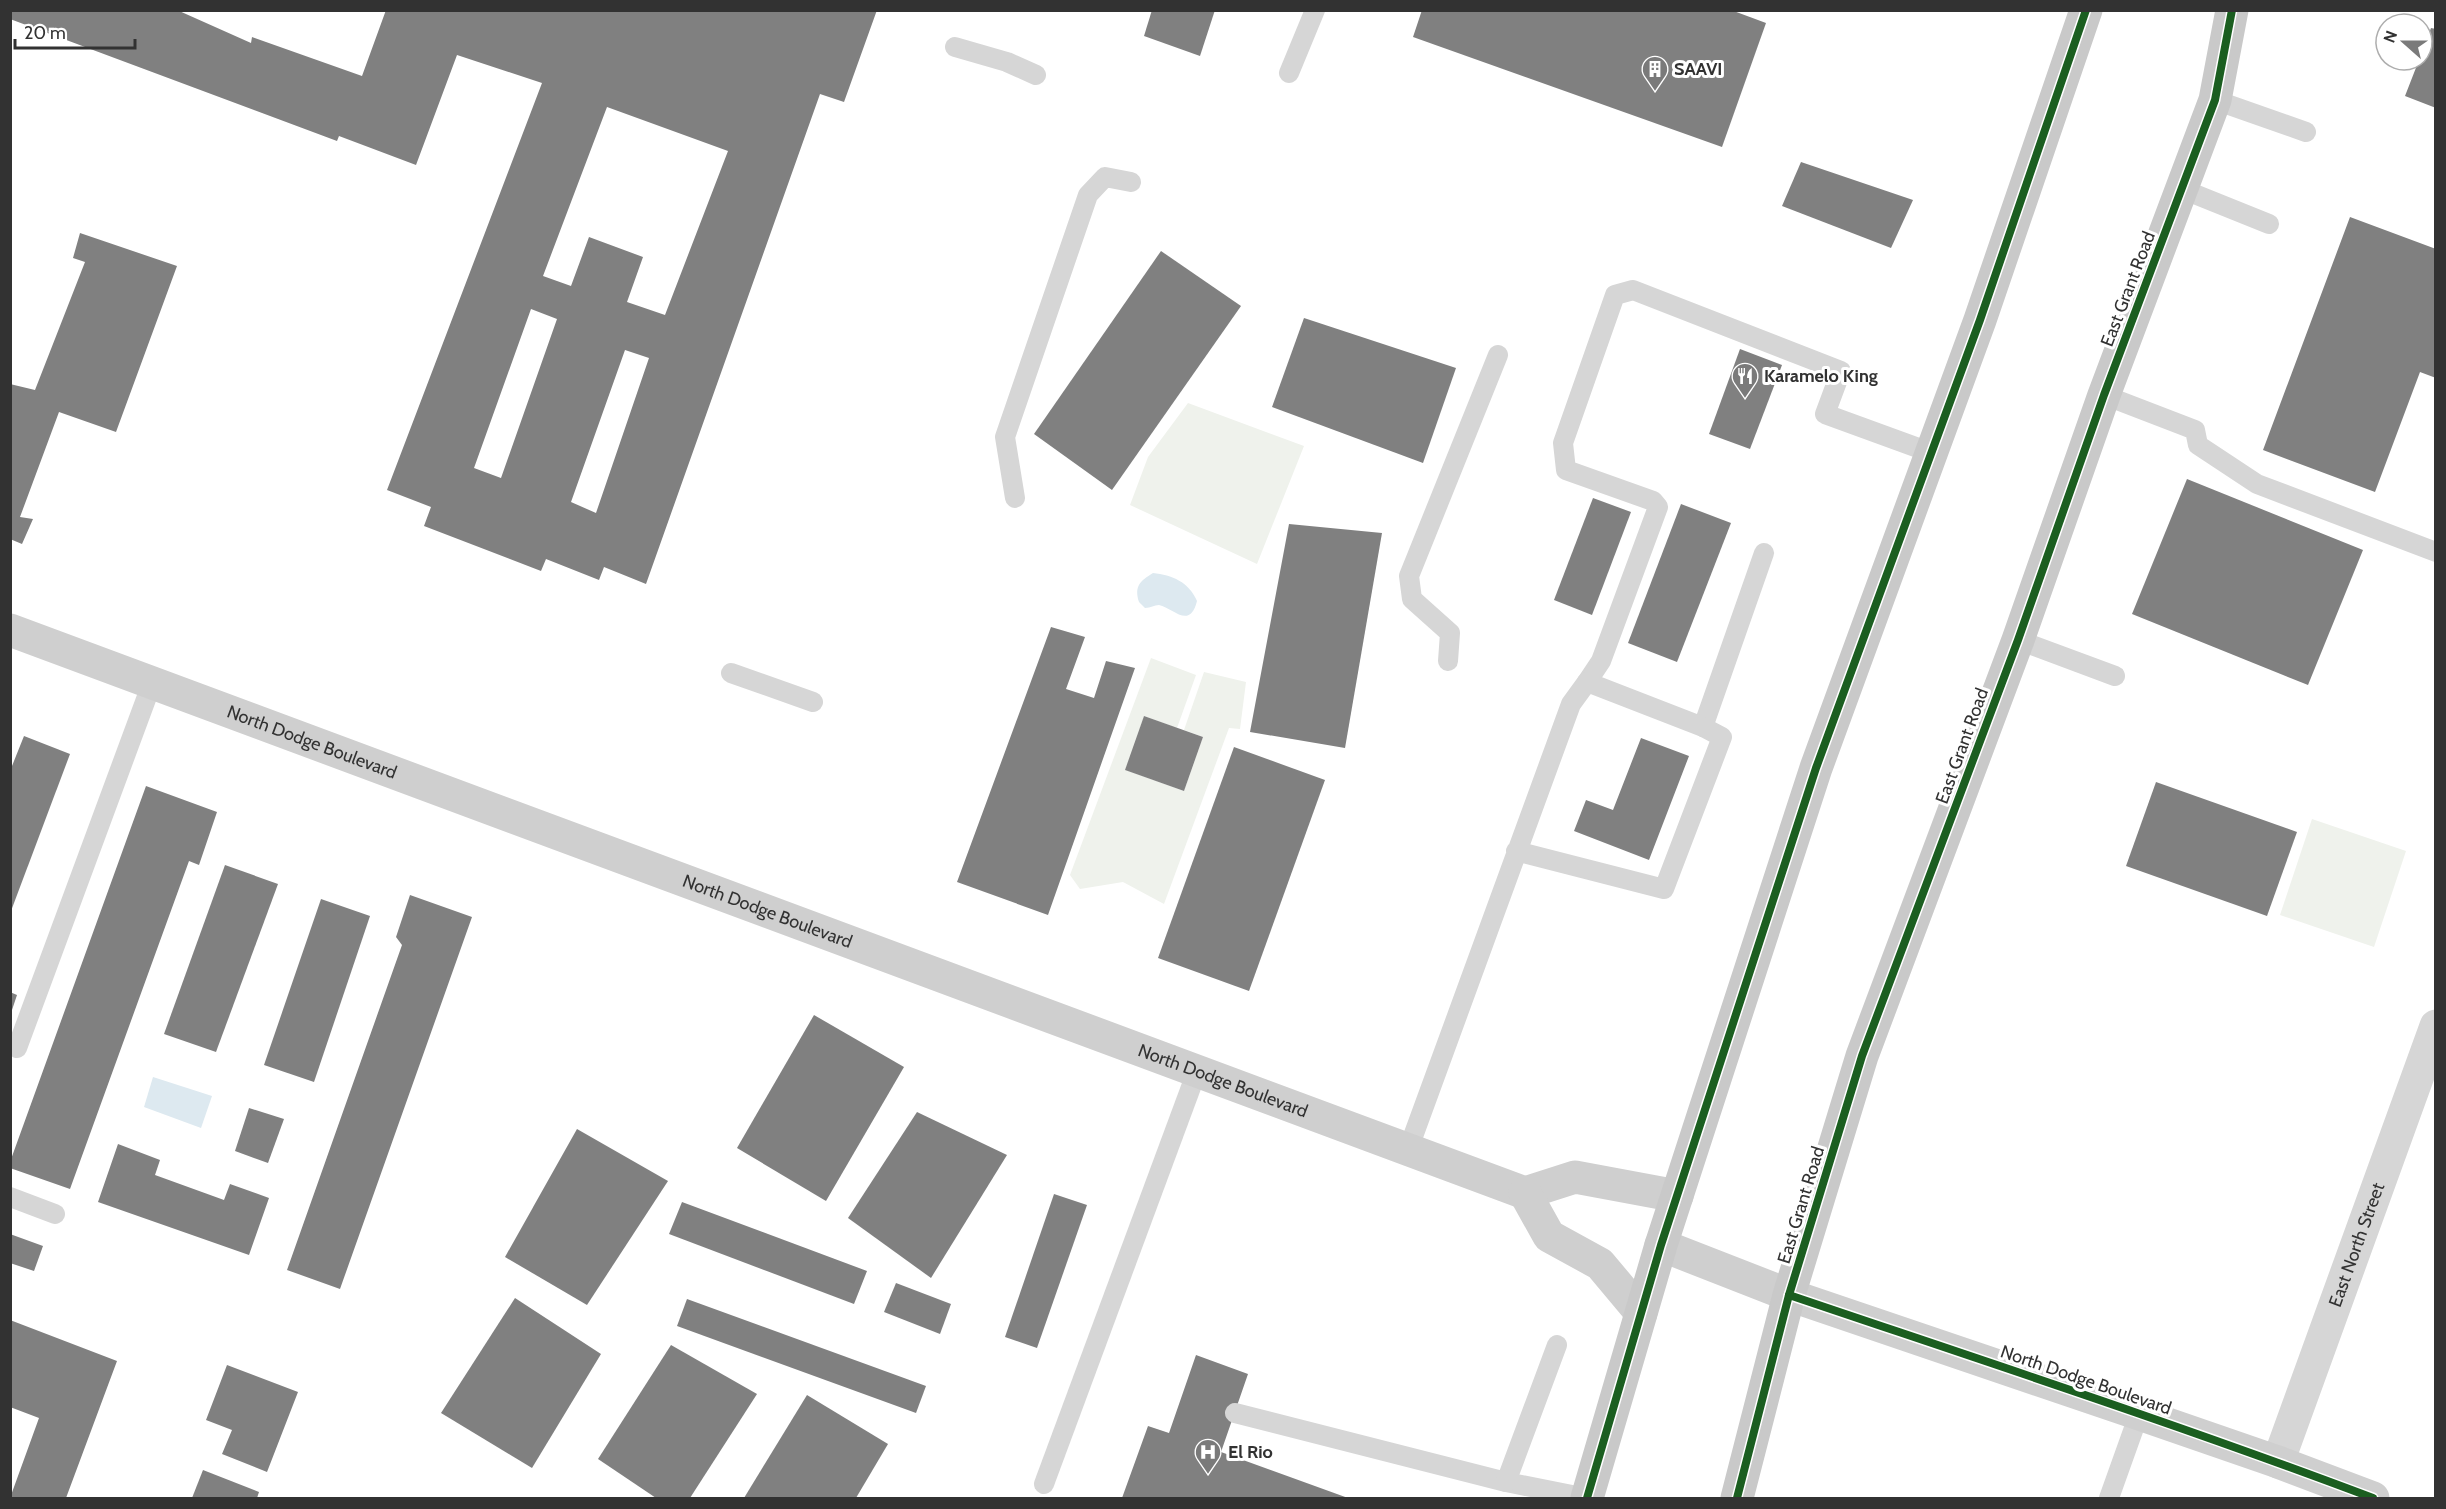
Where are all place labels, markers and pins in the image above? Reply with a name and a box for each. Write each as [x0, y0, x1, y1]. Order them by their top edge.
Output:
building icon: SAAVI [1640, 54, 1670, 92]
place label: SAAVI [1674, 58, 1722, 80]
restaurant icon: Karamelo King [1730, 361, 1760, 399]
place label: Karamelo King [1764, 365, 1878, 387]
hospital icon: El Rio [1193, 1437, 1223, 1475]
place label: El Rio [1228, 1441, 1273, 1463]

